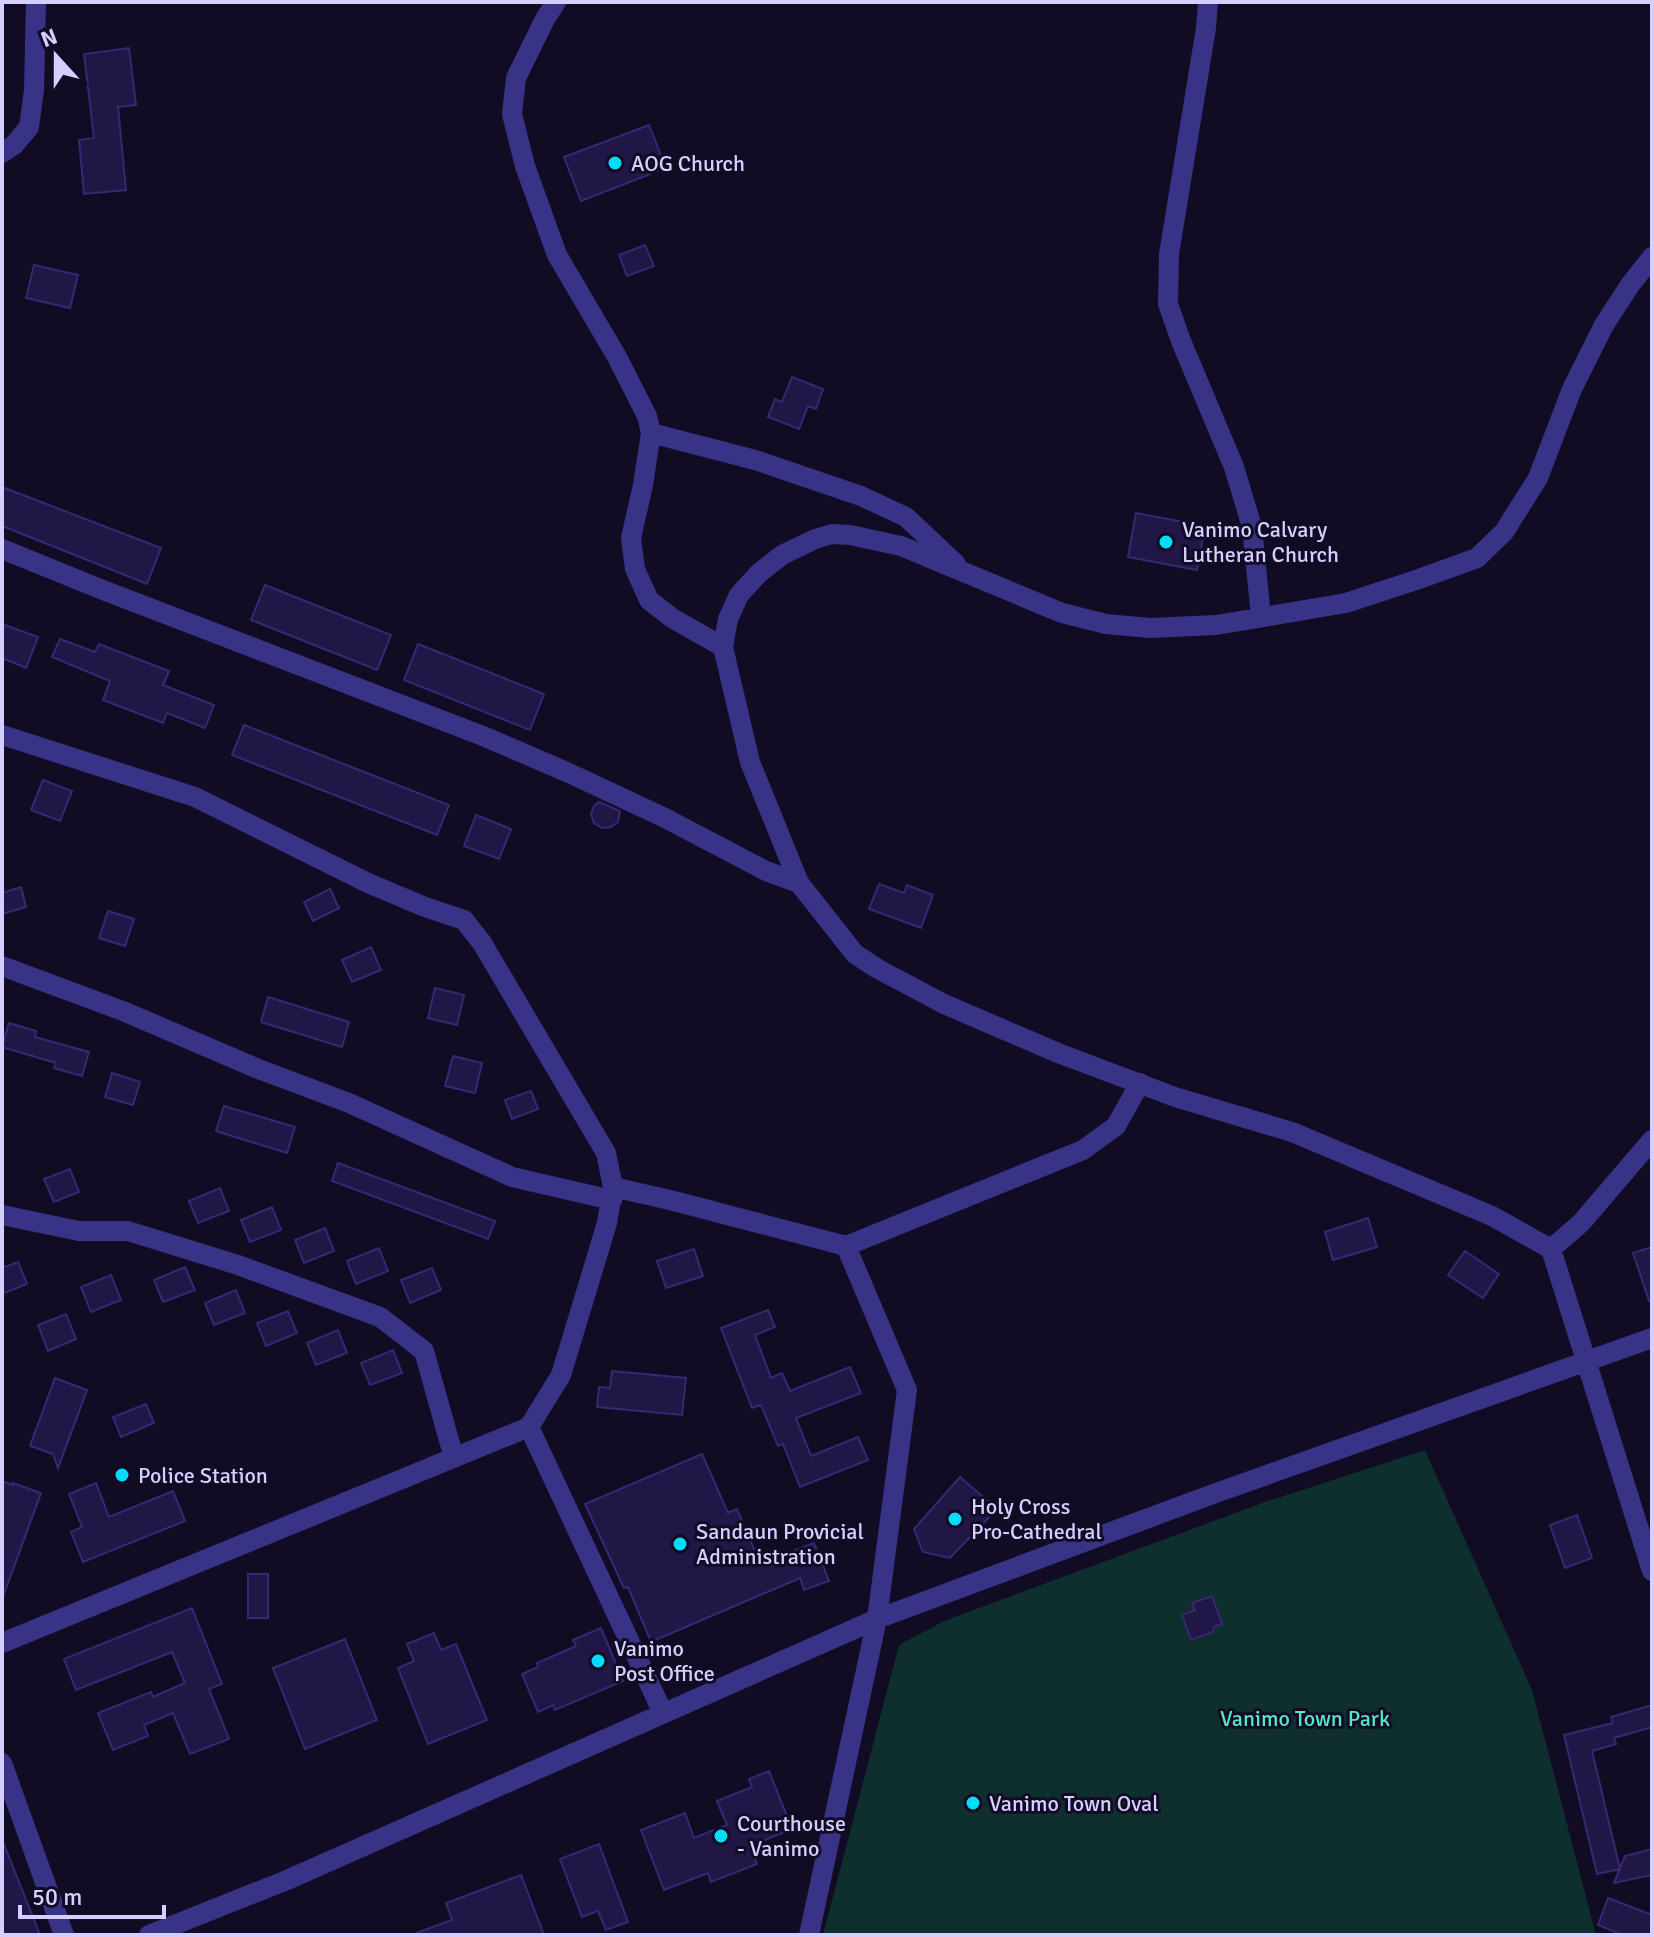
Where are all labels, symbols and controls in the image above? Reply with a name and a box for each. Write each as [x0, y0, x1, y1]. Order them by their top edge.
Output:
north arrow [16, 16, 96, 96]
text: N [37, 22, 61, 53]
place label: AOG Church [631, 150, 745, 177]
marker: AOG Church [606, 154, 624, 172]
place label: Vanimo Calvary Lutheran Church [1182, 516, 1339, 568]
marker: Vanimo Calvary Lutheran Church [1157, 533, 1175, 551]
place label: Police Station [138, 1462, 268, 1489]
marker: Police Station [113, 1466, 131, 1484]
place label: Holy Cross Pro-Cathedral [971, 1493, 1102, 1545]
marker: Holy Cross Pro-Cathedral [946, 1510, 964, 1528]
place label: Sandaun Provicial Administration [696, 1518, 864, 1570]
marker: Sandaun Provicial Administration [671, 1535, 689, 1553]
place label: Vanimo Post Office [614, 1635, 715, 1687]
marker: Vanimo Post Office [589, 1652, 607, 1670]
park label: Vanimo Town Park [1220, 1705, 1390, 1732]
place label: Vanimo Town Oval [989, 1790, 1159, 1817]
marker: Vanimo Town Oval [964, 1794, 982, 1812]
place label: Courthouse - Vanimo [737, 1810, 846, 1862]
marker: Courthouse - Vanimo [712, 1827, 730, 1845]
scale bar [20, 1869, 164, 1919]
text: 50 m [32, 1882, 82, 1912]

